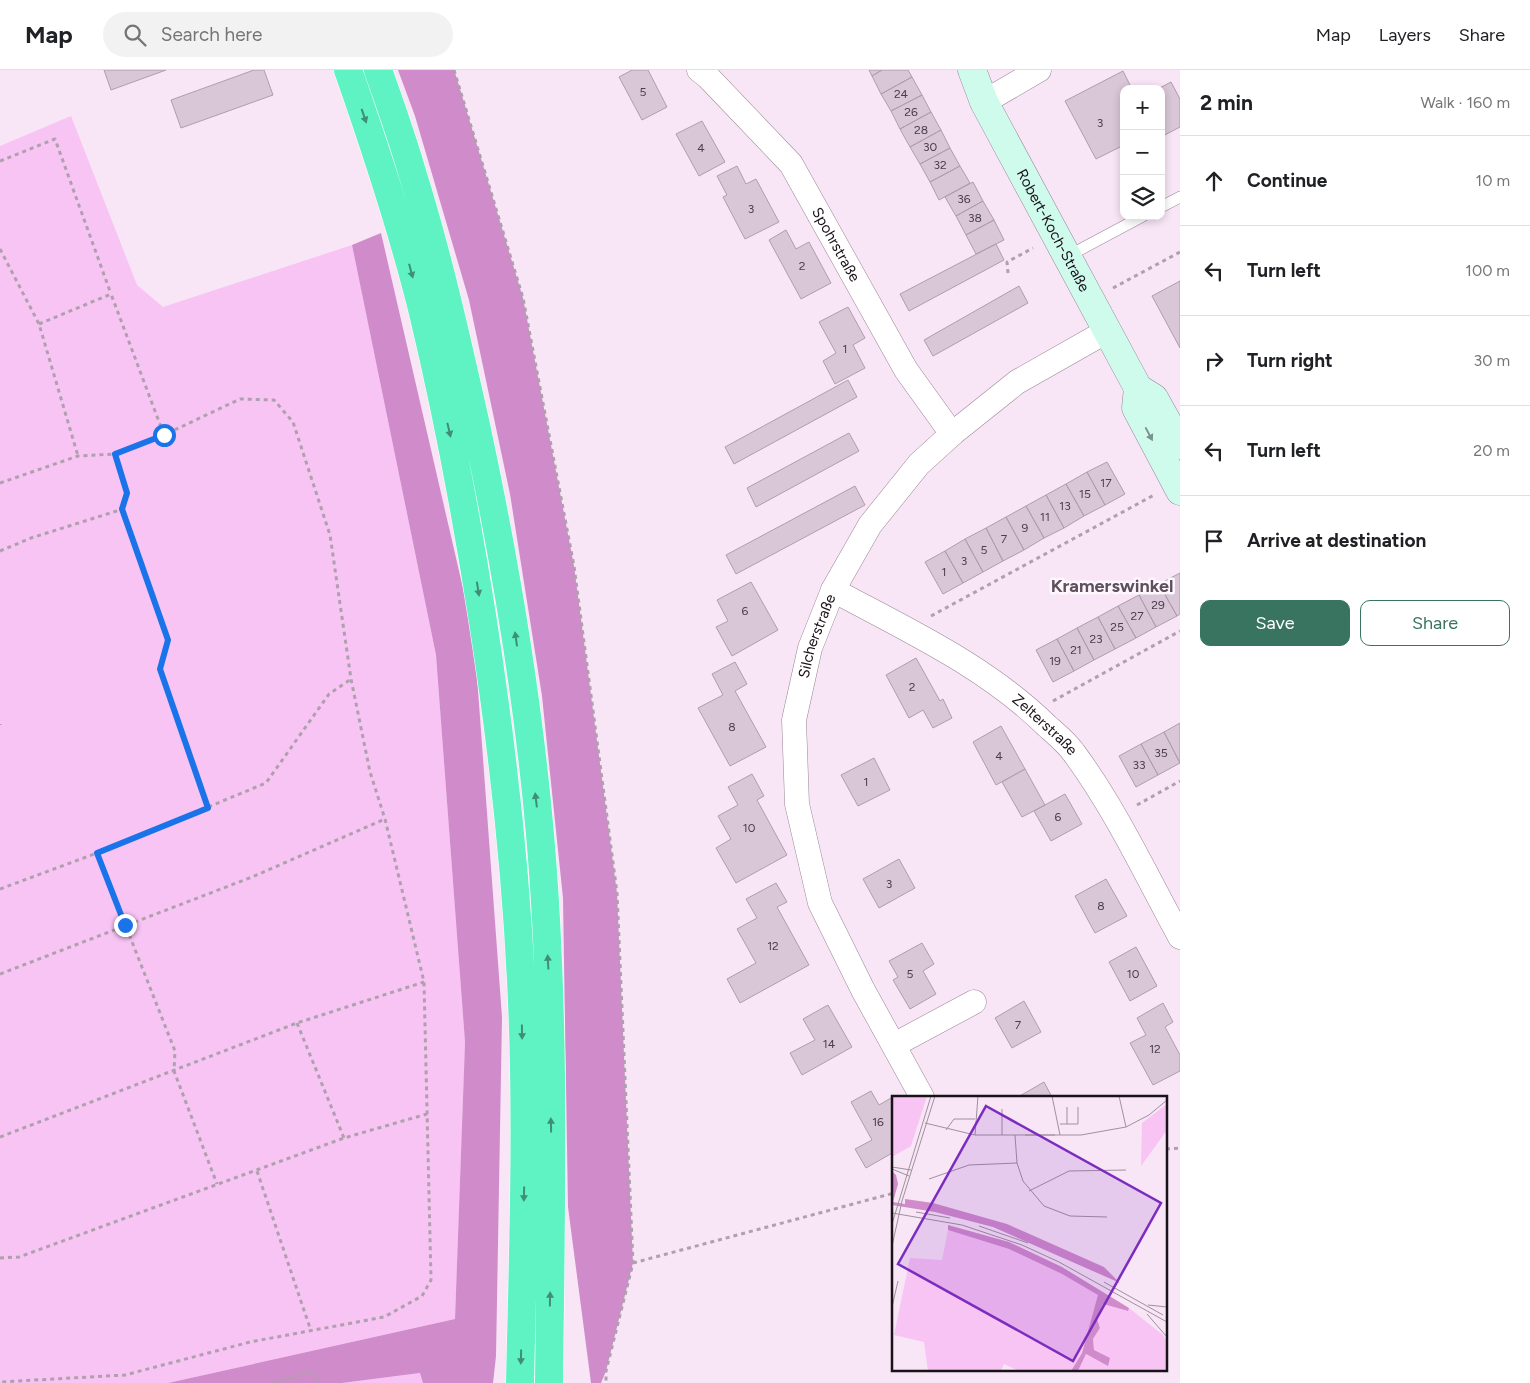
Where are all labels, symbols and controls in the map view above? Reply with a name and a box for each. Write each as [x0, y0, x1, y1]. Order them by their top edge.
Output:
search box [103, 12, 453, 57]
text: Map [25, 20, 73, 49]
icon: search [121, 21, 149, 49]
text: Search here [161, 23, 262, 46]
text: Map [1316, 24, 1351, 46]
text: Layers [1379, 24, 1431, 46]
text: Share [1459, 24, 1505, 46]
house number: 5 [640, 85, 647, 99]
map controls [1120, 85, 1165, 220]
button: + [1120, 85, 1165, 130]
house number: 24 [894, 87, 909, 101]
text: 2 min [1200, 90, 1253, 115]
text: Walk · 160 m [1420, 93, 1510, 112]
house number: 26 [904, 105, 918, 119]
one-way arrow [360, 109, 368, 124]
house number: 3 [1097, 116, 1103, 130]
house number: 28 [914, 123, 928, 137]
button: − [1120, 130, 1165, 175]
house number: 30 [923, 140, 937, 154]
house number: 4 [697, 141, 705, 155]
house number: 32 [933, 158, 947, 172]
street label: Robert-Koch-Straße [1013, 166, 1094, 295]
icon: ahead [1200, 167, 1228, 195]
text: Continue [1247, 169, 1327, 192]
text: 10 m [1476, 171, 1510, 190]
button: layers [1120, 175, 1165, 220]
house number: 36 [957, 192, 971, 206]
house number: 3 [748, 202, 754, 216]
street label: Spohrstraße [808, 204, 864, 285]
house number: 38 [968, 211, 982, 225]
icon: left [1200, 257, 1228, 285]
house number: 2 [799, 259, 805, 273]
text: Turn left [1247, 259, 1321, 282]
text: 100 m [1465, 261, 1510, 280]
one-way arrow [408, 264, 416, 279]
house number: 1 [843, 342, 847, 356]
icon: right [1200, 347, 1228, 375]
text: Turn right [1247, 349, 1333, 372]
text: 30 m [1473, 351, 1510, 370]
one-way arrow [445, 422, 453, 437]
route start [153, 424, 176, 447]
one-way arrow [1145, 426, 1153, 441]
icon: left [1200, 437, 1228, 465]
text: Turn left [1247, 439, 1321, 462]
text: 20 m [1473, 441, 1510, 460]
house number: 17 [1100, 476, 1112, 490]
house number: 15 [1079, 487, 1091, 501]
house number: 13 [1059, 499, 1071, 513]
house number: 11 [1040, 510, 1050, 524]
house number: 9 [1022, 521, 1029, 535]
icon: arrive [1200, 527, 1228, 555]
text: Arrive at destination [1247, 529, 1426, 552]
house number: 7 [1001, 532, 1008, 546]
house number: 5 [981, 543, 988, 557]
house number: 3 [961, 554, 967, 568]
house number: 1 [942, 565, 946, 579]
district label: Kramerswinkel [1051, 575, 1173, 597]
one-way arrow [474, 582, 482, 598]
street label: Silcherstraße [795, 591, 839, 680]
house number: 29 [1151, 598, 1165, 612]
button: Save [1200, 600, 1350, 646]
button: Share [1360, 600, 1510, 646]
house number: 6 [742, 604, 749, 618]
house number: 27 [1130, 609, 1144, 623]
house number: 25 [1110, 620, 1124, 634]
one-way arrow [512, 631, 520, 647]
house number: 23 [1089, 632, 1103, 646]
house number: 21 [1070, 643, 1082, 657]
house number: 19 [1049, 654, 1061, 668]
house number: 2 [909, 680, 915, 694]
street label: Zelterstraße [1009, 690, 1081, 759]
house number: 8 [728, 720, 736, 734]
house number: 35 [1154, 746, 1168, 760]
house number: 4 [995, 749, 1003, 763]
house number: 33 [1132, 758, 1146, 772]
house number: 1 [864, 775, 868, 789]
one-way arrow [532, 792, 540, 808]
house number: 6 [1055, 810, 1062, 824]
house number: 10 [743, 821, 756, 835]
house number: 3 [886, 877, 892, 891]
house number: 8 [1097, 899, 1105, 913]
route end [114, 914, 137, 937]
house number: 12 [767, 939, 779, 953]
one-way arrow [543, 954, 551, 970]
house number: 5 [907, 967, 914, 981]
house number: 10 [1127, 967, 1140, 981]
house number: 7 [1015, 1018, 1022, 1032]
one-way arrow [518, 1024, 526, 1040]
house number: 14 [823, 1037, 836, 1051]
house number: 12 [1149, 1042, 1161, 1056]
inset map [892, 1096, 1168, 1370]
house number: 16 [872, 1115, 884, 1129]
one-way arrow [547, 1117, 555, 1133]
one-way arrow [520, 1187, 528, 1203]
one-way arrow [546, 1291, 554, 1307]
one-way arrow [517, 1349, 525, 1365]

